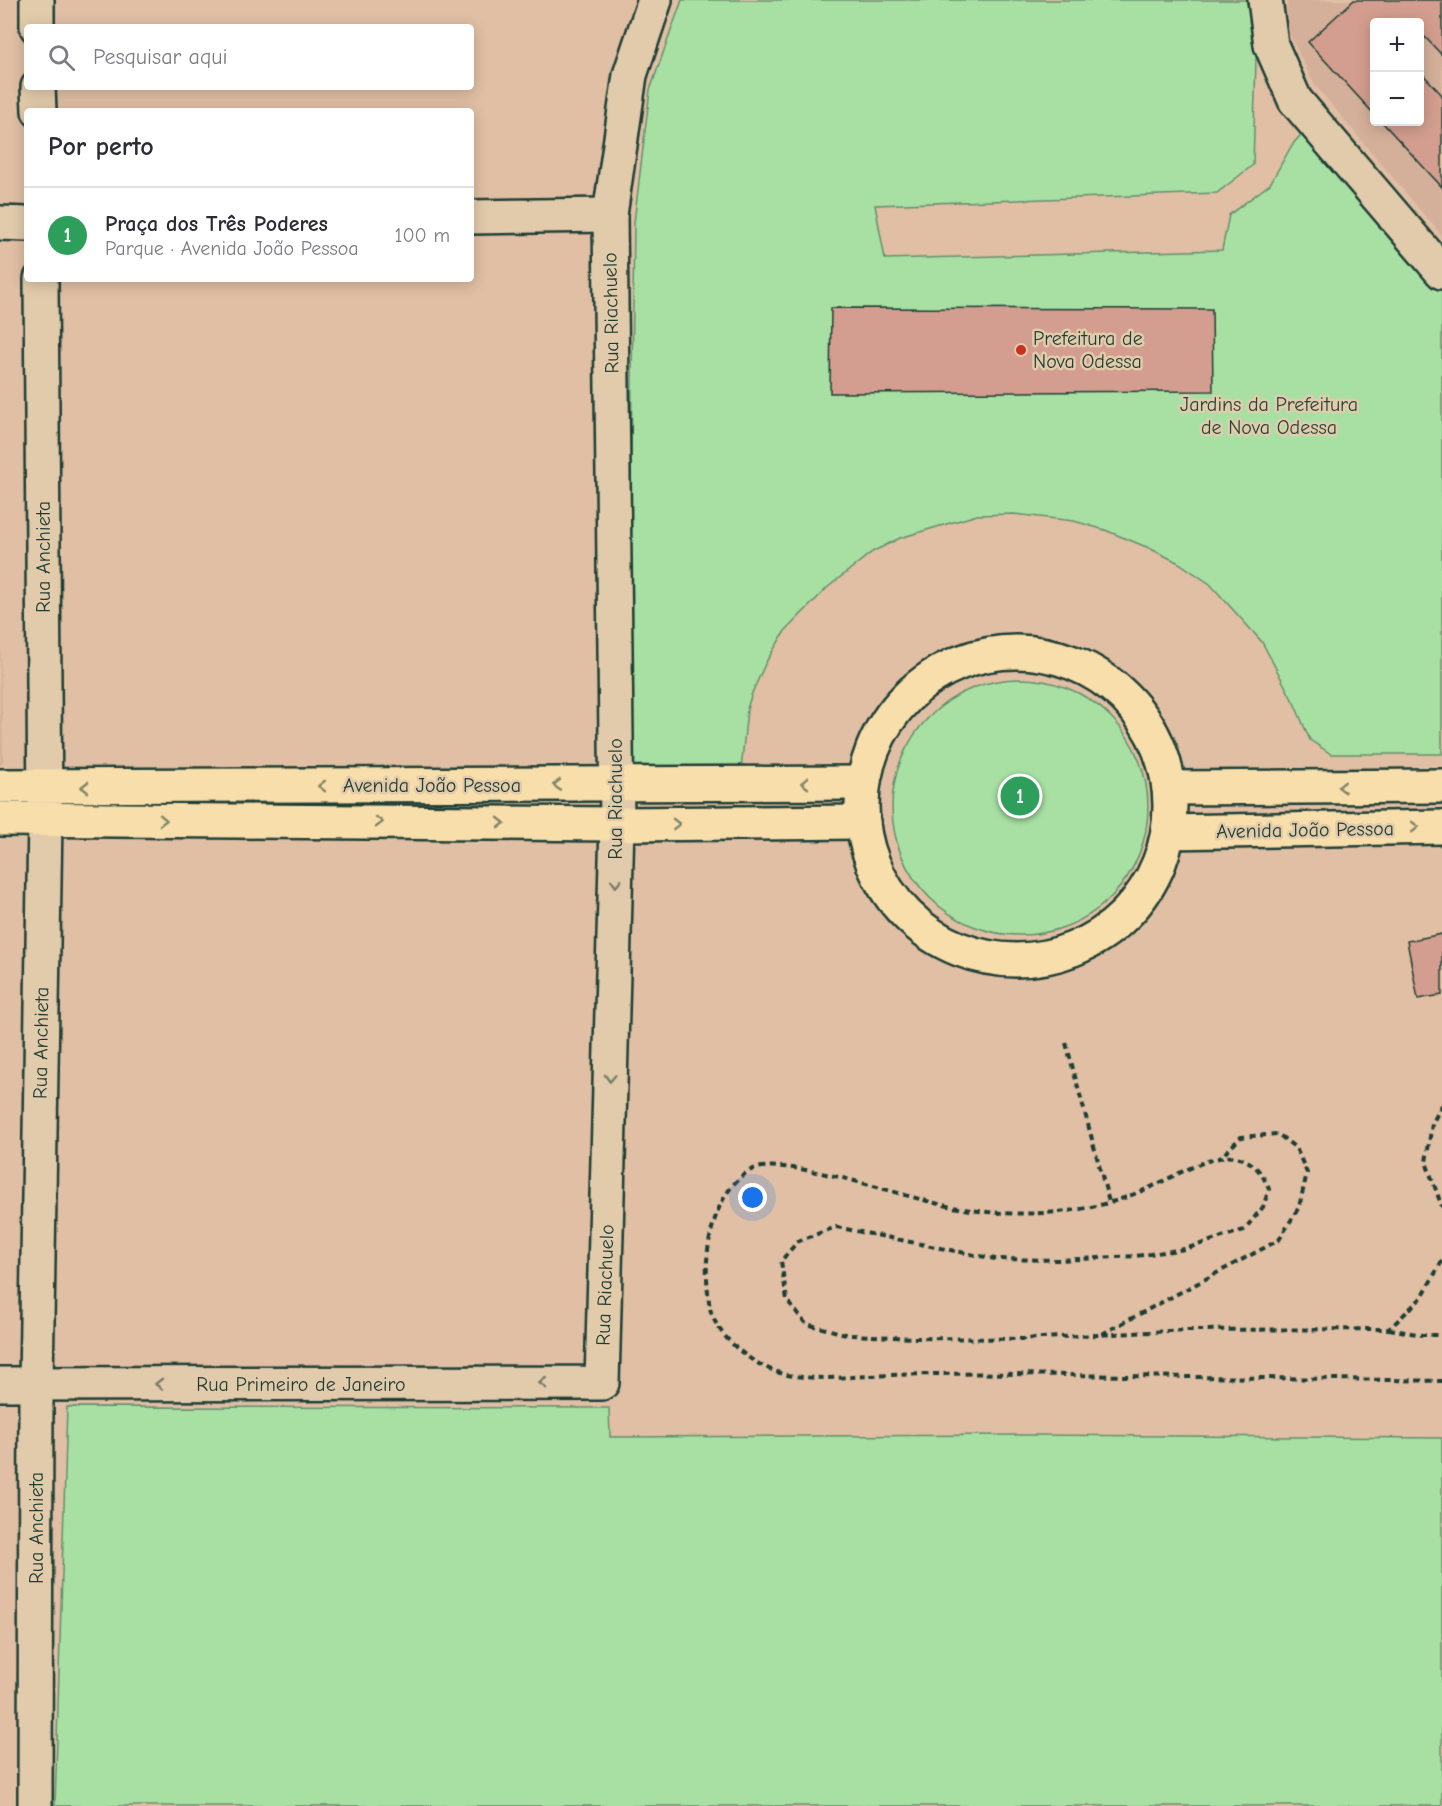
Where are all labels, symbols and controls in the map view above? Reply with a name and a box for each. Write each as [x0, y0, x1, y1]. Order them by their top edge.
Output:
map controls [1370, 18, 1424, 126]
button: + [1370, 18, 1424, 72]
search box [24, 24, 474, 90]
icon: search [45, 41, 78, 74]
text: Pesquisar aqui [93, 44, 228, 70]
button: − [1370, 72, 1424, 126]
text: Por perto [48, 132, 154, 162]
text: Praça dos Três Poderes [105, 211, 328, 237]
text: 1 [64, 224, 71, 247]
text: 100 m [395, 224, 450, 247]
text: Parque · Avenida João Pessoa [105, 237, 359, 260]
street label: Rua Riachuelo [598, 252, 624, 374]
place label: Prefeitura de Nova Odessa [1033, 327, 1143, 373]
marker: Prefeitura de Nova Odessa [1014, 343, 1028, 357]
park label: Jardins da Prefeitura de Nova Odessa [1180, 393, 1358, 439]
street label: Rua Anchieta [32, 501, 55, 613]
street label: Rua Riachuelo [604, 738, 627, 860]
street label: Avenida João Pessoa [343, 774, 521, 797]
pin: 1 [1000, 774, 1040, 818]
one-way arrow [800, 777, 809, 789]
one-way arrow [553, 779, 562, 791]
one-way arrow [317, 780, 326, 792]
one-way arrow [80, 781, 89, 793]
one-way arrow [1337, 781, 1346, 793]
one-way arrow [159, 814, 168, 826]
one-way arrow [375, 816, 384, 828]
one-way arrow [496, 817, 505, 829]
one-way arrow [671, 817, 680, 830]
street label: Avenida João Pessoa [1216, 817, 1394, 843]
one-way arrow [1411, 821, 1420, 834]
one-way arrow [609, 878, 622, 887]
street label: Rua Anchieta [29, 987, 53, 1099]
one-way arrow [604, 1073, 617, 1082]
your location [738, 1183, 767, 1212]
street label: Rua Riachuelo [591, 1224, 619, 1346]
street label: Rua Primeiro de Janeiro [196, 1373, 406, 1396]
one-way arrow [539, 1377, 548, 1389]
one-way arrow [155, 1378, 164, 1390]
street label: Rua Anchieta [25, 1472, 48, 1584]

